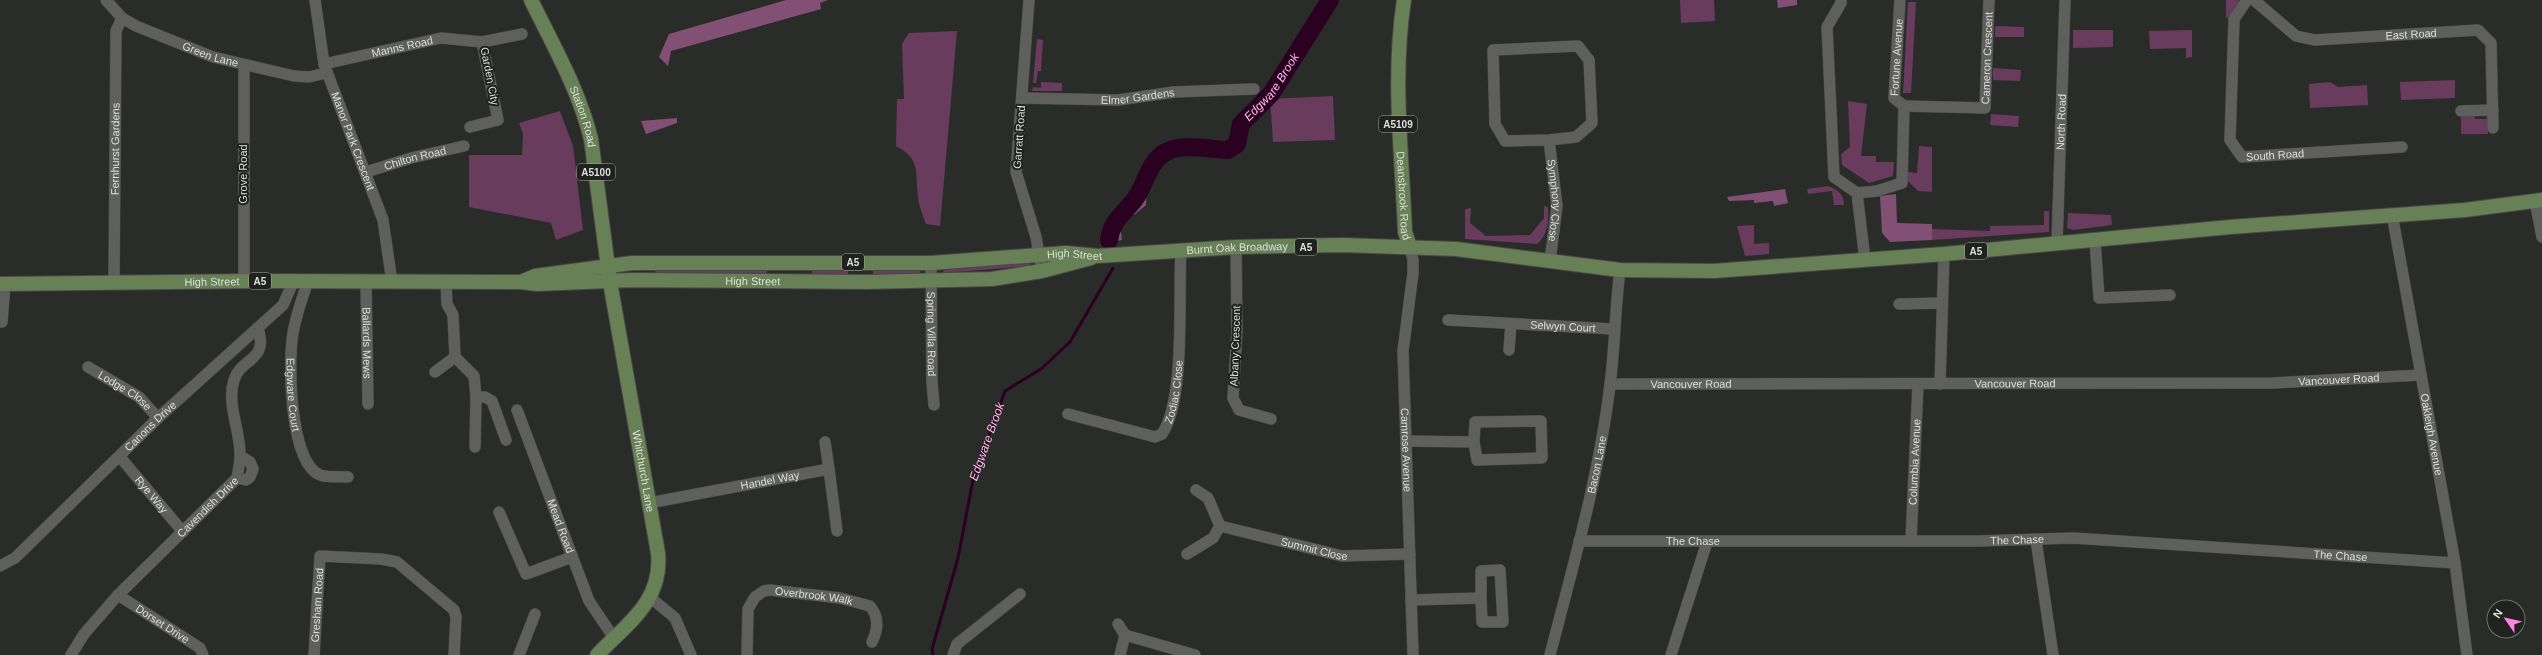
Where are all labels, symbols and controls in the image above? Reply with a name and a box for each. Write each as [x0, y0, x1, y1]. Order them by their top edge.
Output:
street label: Cameron Crescent [1979, 12, 1995, 104]
street label: Fortune Avenue [1888, 18, 1905, 96]
street label: East Road [2385, 27, 2437, 42]
street label: Manns Road [370, 34, 434, 59]
street label: Green Lane [181, 39, 240, 69]
street label: Garden City [479, 46, 502, 106]
water label: Edgware Brook [1241, 50, 1302, 124]
street label: Station Road [568, 84, 598, 148]
street label: Elmer Gardens [1101, 86, 1176, 106]
street label: Manor Park Crescent [329, 90, 377, 192]
street label: North Road [2054, 94, 2068, 150]
street label: Fernhurst Gardens [109, 102, 121, 195]
street label: Garratt Road [1011, 105, 1027, 169]
road number: A5109 [1379, 116, 1417, 132]
street label: Grove Road [237, 144, 249, 204]
street label: Chilton Road [383, 144, 447, 172]
street label: South Road [2246, 147, 2304, 163]
street label: Deansbrook Road [1395, 151, 1413, 241]
street label: Symphony Close [1545, 158, 1563, 242]
road number: A5100 [577, 164, 615, 180]
road number: A5 [1295, 239, 1317, 255]
street label: Burnt Oak Broadway [1186, 240, 1289, 256]
road number: A5 [1965, 243, 1987, 259]
street label: High Street [1047, 247, 1102, 262]
road number: A5 [842, 254, 864, 270]
road number: A5 [249, 273, 271, 289]
street label: High Street [184, 275, 240, 288]
street label: High Street [725, 275, 780, 287]
street label: Spring Villa Road [925, 291, 938, 377]
street label: Albany Crescent [1228, 305, 1242, 387]
street label: Ballards Mews [360, 307, 374, 379]
street label: Selwyn Court [1530, 318, 1596, 334]
street label: Edgware Court [285, 358, 302, 432]
street label: Zodiac Close [1162, 360, 1185, 425]
street label: Lodge Close [96, 368, 154, 413]
street label: Vancouver Road [2298, 371, 2380, 388]
street label: Vancouver Road [1974, 377, 2056, 389]
street label: Vancouver Road [1650, 378, 1732, 390]
street label: Oakleigh Avenue [2419, 393, 2445, 476]
street label: Canons Drive [122, 399, 179, 453]
water label: Edgware Brook [966, 400, 1008, 483]
street label: Camrose Avenue [1399, 408, 1414, 492]
street label: Columbia Avenue [1907, 419, 1922, 505]
street label: Whitchurch Lane [630, 429, 657, 513]
street label: Bacon Lane [1585, 435, 1608, 495]
street label: Handel Way [739, 469, 801, 492]
street label: Rye Way [133, 474, 171, 516]
street label: Cavendish Drive [175, 474, 241, 540]
street label: Mead Road [545, 497, 576, 555]
street label: The Chase [1990, 533, 2044, 547]
street label: Summit Close [1279, 535, 1348, 562]
street label: The Chase [1666, 535, 1720, 547]
street label: The Chase [2313, 548, 2368, 563]
street label: Gresham Road [309, 567, 325, 643]
street label: Overbrook Walk [774, 585, 855, 607]
north arrow [2486, 599, 2526, 639]
street label: Dorset Drive [134, 602, 191, 645]
text: N [2491, 607, 2505, 620]

